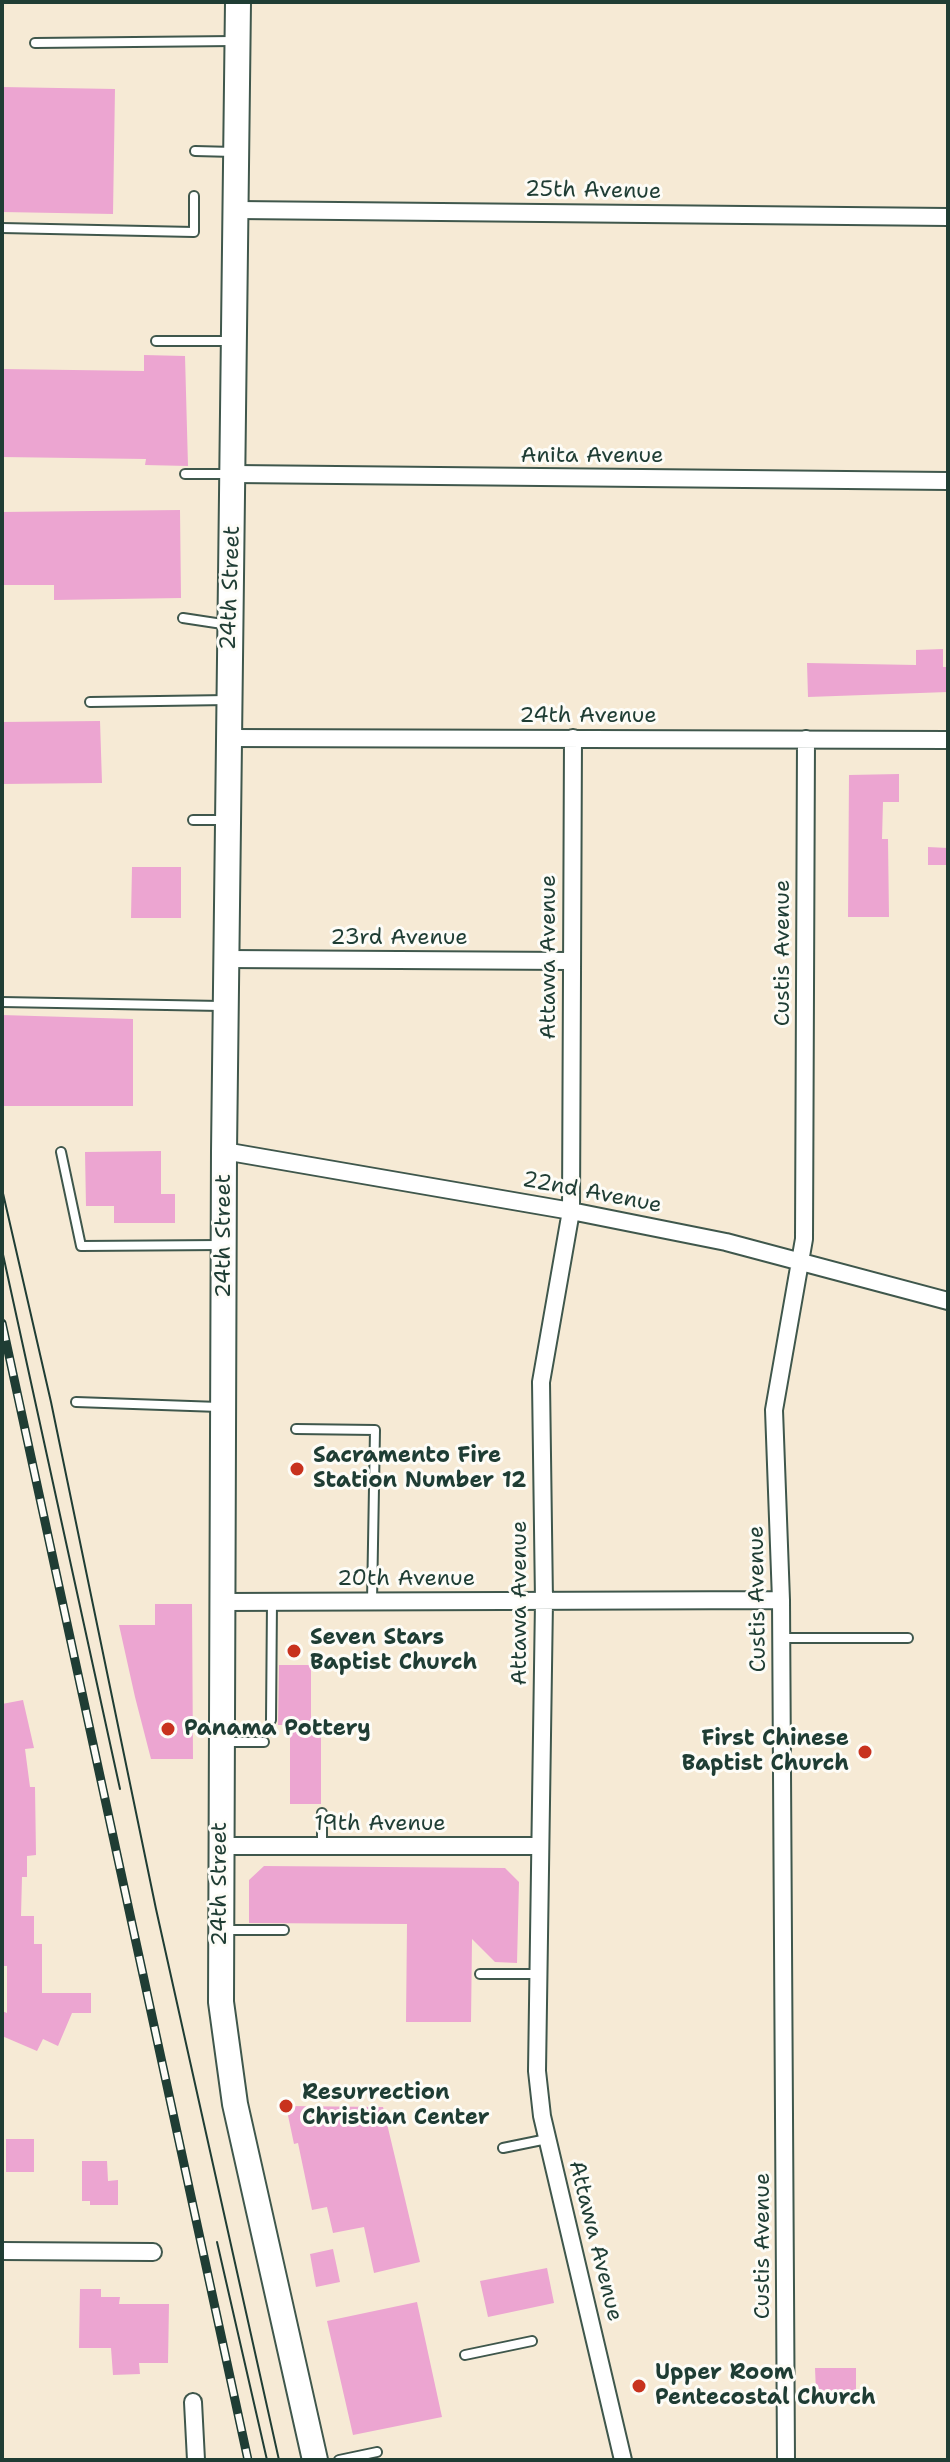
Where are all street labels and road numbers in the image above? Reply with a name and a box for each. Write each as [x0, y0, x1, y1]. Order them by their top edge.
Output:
street label: 25th Avenue [525, 177, 661, 205]
street label: Anita Avenue [521, 443, 663, 469]
street label: 24th Street [216, 525, 246, 651]
street label: 24th Avenue [519, 703, 657, 729]
street label: Attawa Avenue [536, 875, 562, 1039]
street label: Custis Avenue [770, 880, 796, 1026]
street label: 23rd Avenue [330, 925, 468, 951]
street label: 22nd Avenue [520, 1167, 664, 1219]
street label: 24th Street [211, 1174, 237, 1298]
street label: Attawa Avenue [507, 1521, 533, 1685]
street label: Custis Avenue [744, 1525, 772, 1673]
street label: 20th Avenue [337, 1566, 475, 1592]
street label: 19th Avenue [314, 1811, 446, 1837]
street label: 24th Street [207, 1822, 233, 1946]
street label: Attawa Avenue [562, 2158, 628, 2324]
street label: Custis Avenue [750, 2173, 776, 2319]

